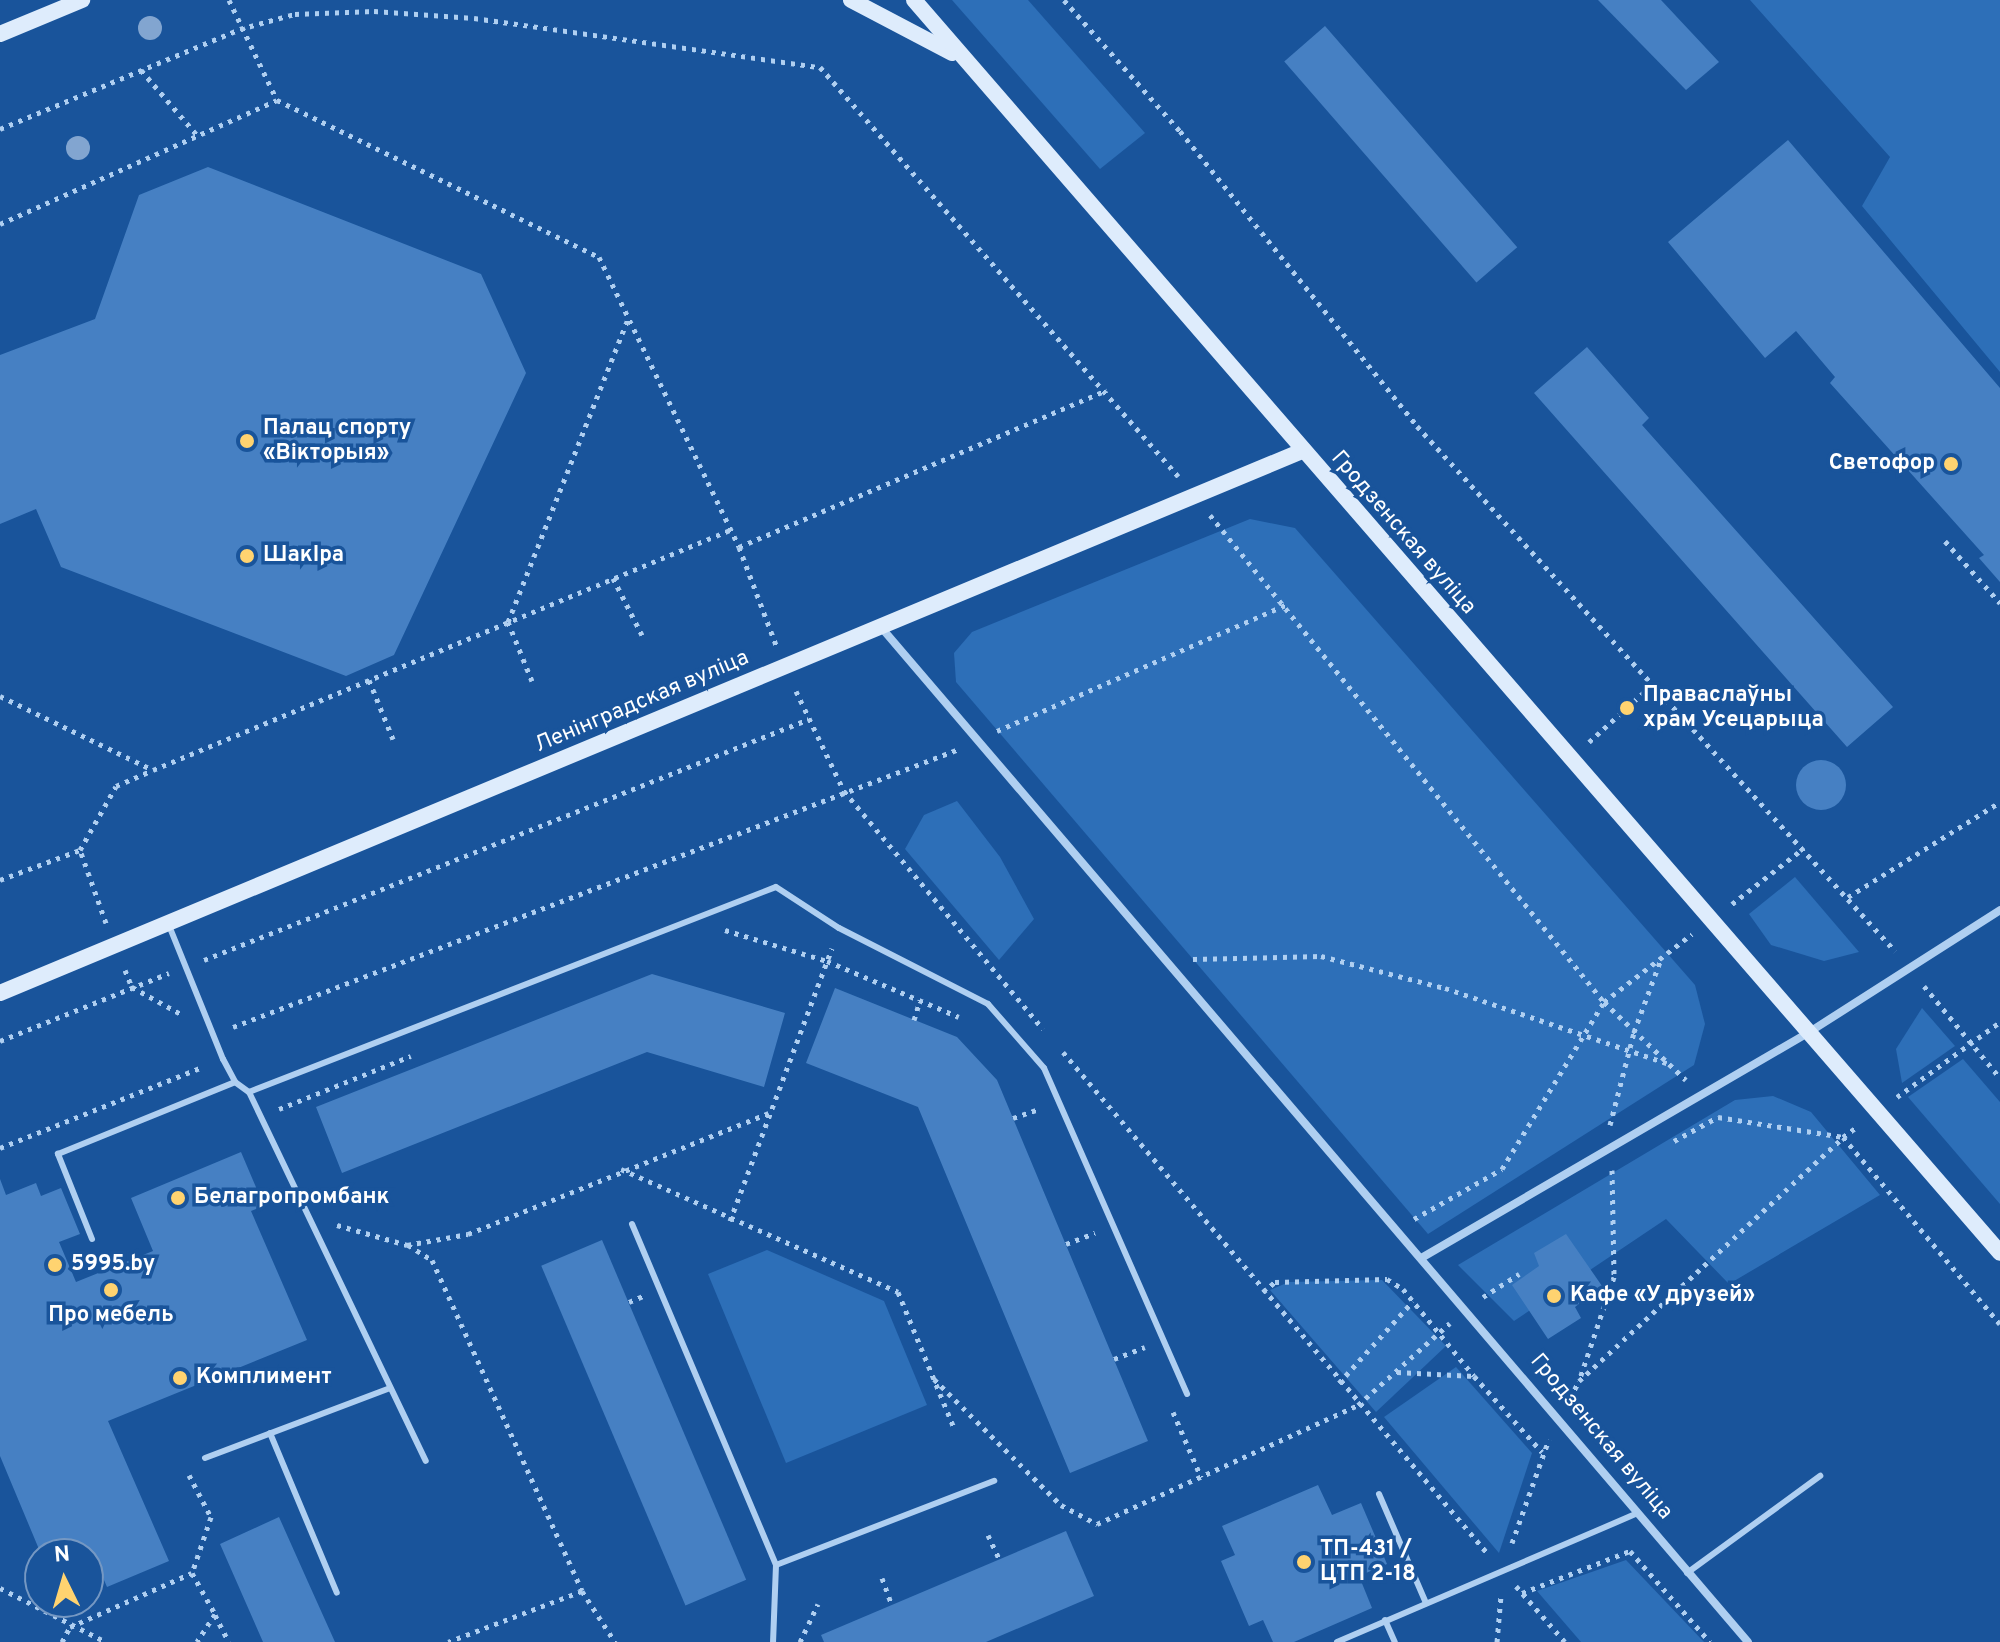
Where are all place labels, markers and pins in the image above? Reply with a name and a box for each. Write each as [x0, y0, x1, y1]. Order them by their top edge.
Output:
place label: Палац спорту «Вікторыя» [263, 415, 411, 466]
marker: Палац спорту «Вікторыя» [238, 432, 256, 450]
place label: Светофор [1829, 451, 1935, 477]
marker: Светофор [1942, 455, 1960, 473]
place label: ШакІра [263, 543, 344, 569]
marker: ШакІра [238, 547, 256, 565]
place label: Праваслаўны храм Усецарыца [1643, 682, 1824, 734]
marker: Праваслаўны храм Усецарыца [1618, 699, 1636, 717]
place label: Белагропромбанк [194, 1185, 389, 1211]
marker: Белагропромбанк [169, 1189, 187, 1207]
place label: 5995.by [71, 1252, 155, 1278]
marker: 5995.by [46, 1256, 64, 1274]
marker: Про мебель [102, 1281, 120, 1299]
place label: Кафе «У друзей» [1570, 1283, 1756, 1309]
marker: Кафе «У друзей» [1545, 1287, 1563, 1305]
place label: Про мебель [48, 1303, 174, 1329]
place label: Комплимент [196, 1365, 332, 1391]
marker: Комплимент [171, 1369, 189, 1387]
place label: ТП-431 / ЦТП 2-18 [1320, 1536, 1416, 1588]
marker: ТП-431 / ЦТП 2-18 [1295, 1553, 1313, 1571]

